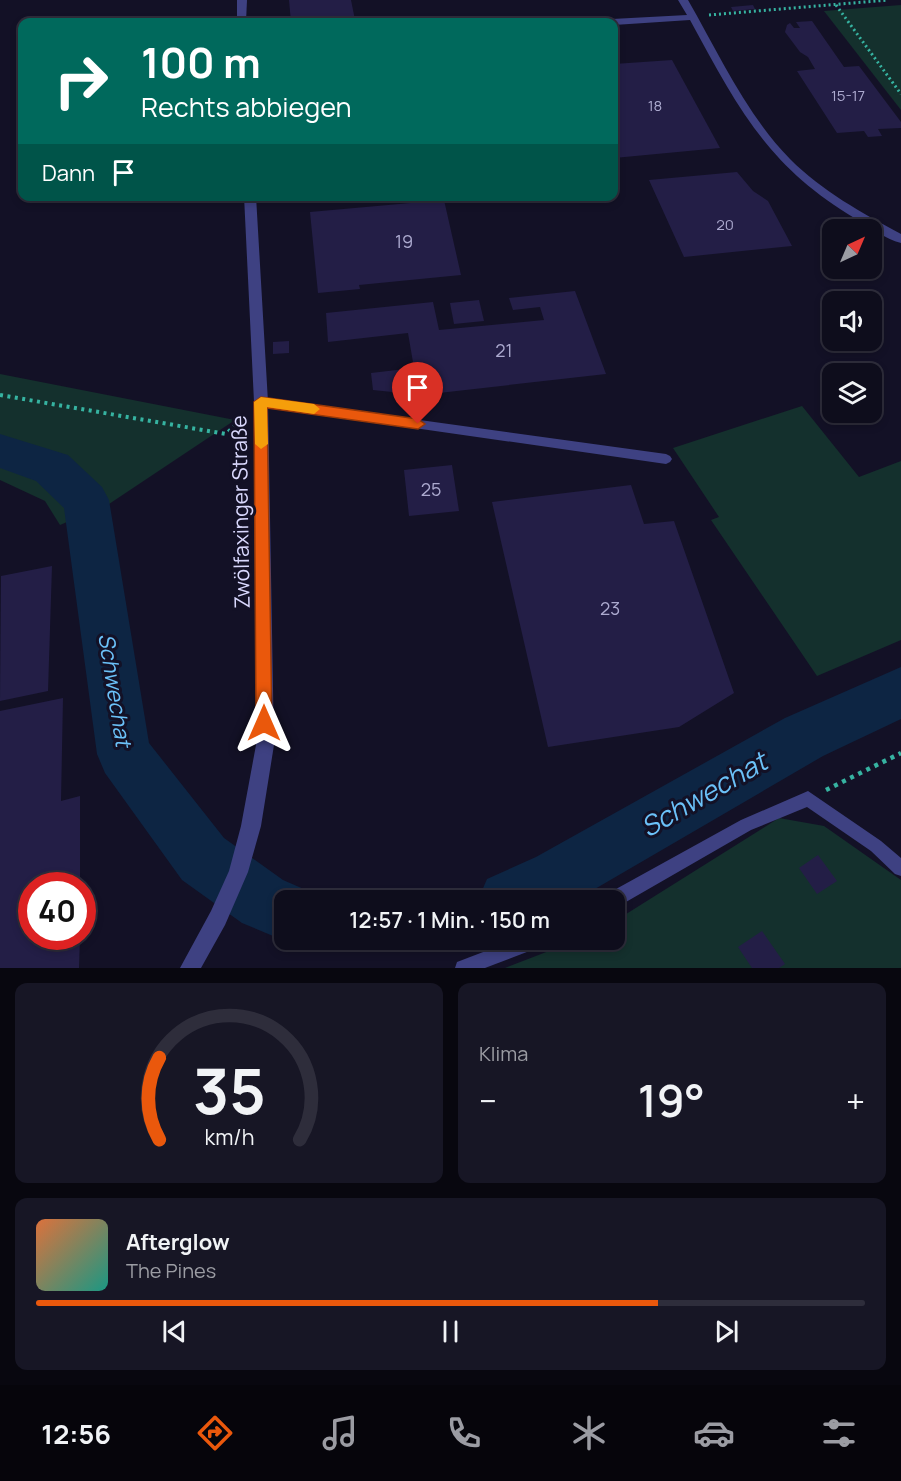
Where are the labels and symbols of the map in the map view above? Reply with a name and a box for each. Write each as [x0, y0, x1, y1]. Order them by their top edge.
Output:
house number: 15-17 [831, 85, 865, 106]
house number: 18 [648, 95, 662, 116]
house number: 20 [716, 214, 734, 235]
north arrow [822, 219, 882, 279]
house number: 19 [395, 229, 413, 253]
house number: 21 [495, 338, 513, 362]
pin [392, 362, 443, 424]
street label: Zwölfaxinger Straße [224, 415, 256, 609]
house number: 25 [421, 477, 441, 501]
house number: 23 [600, 596, 620, 620]
water label: Schwechat [91, 631, 139, 751]
position arrow [232, 691, 296, 755]
water label: Schwechat [633, 741, 776, 845]
speed limit sign: 40 [18, 872, 96, 950]

